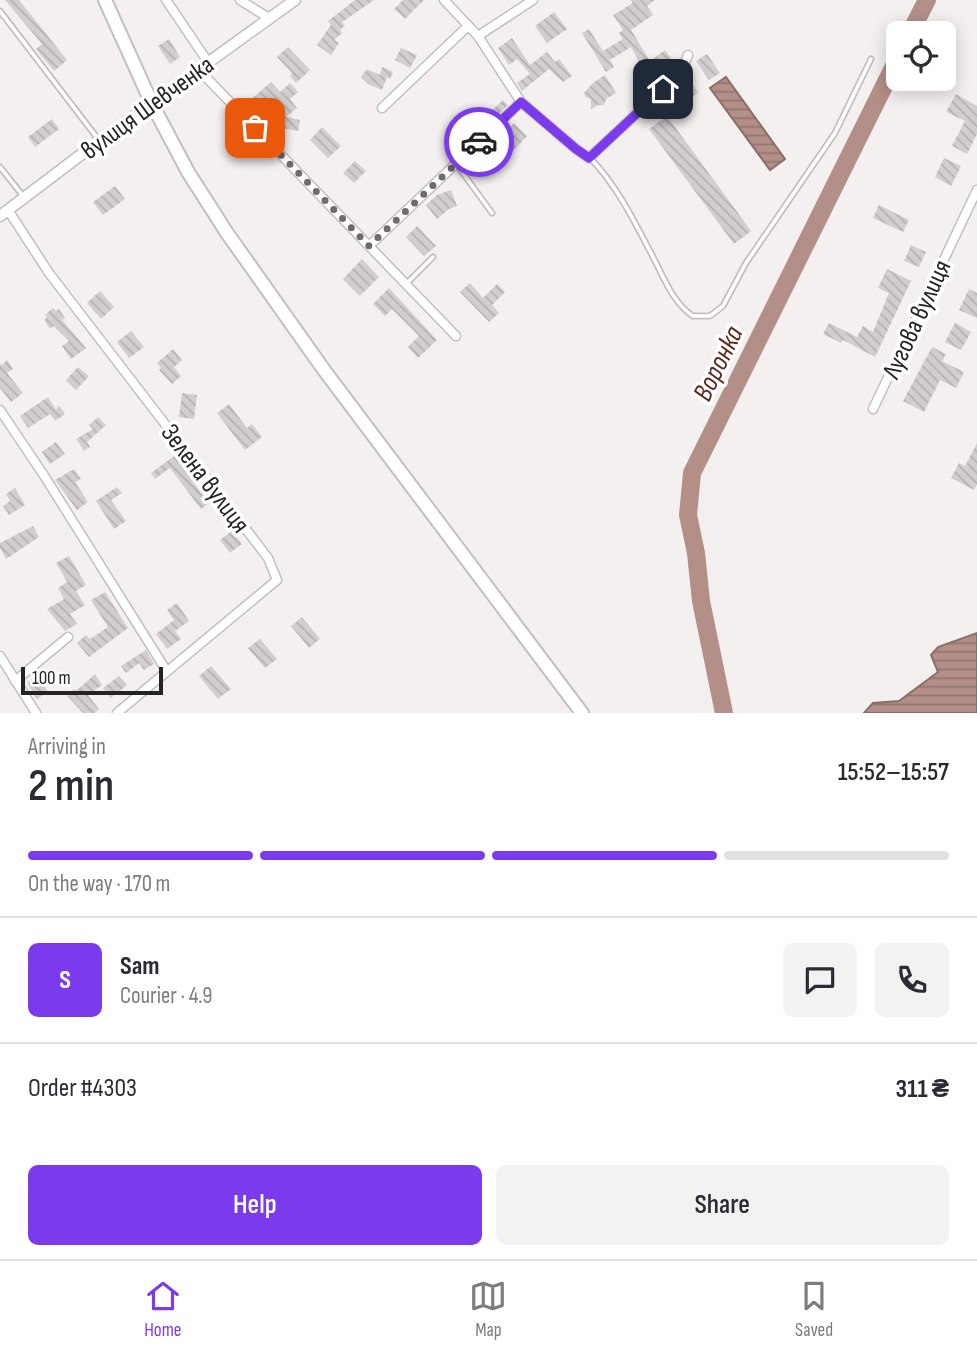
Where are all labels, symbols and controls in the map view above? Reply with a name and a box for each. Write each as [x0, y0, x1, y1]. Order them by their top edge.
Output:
map controls [886, 21, 956, 91]
button: locate [886, 21, 956, 91]
street label: вулиця Шевченка [75, 50, 220, 167]
pin [633, 59, 693, 119]
icon: home [644, 70, 682, 108]
pin [225, 98, 285, 158]
courier [444, 107, 514, 177]
icon: bag [236, 109, 274, 147]
icon: car [460, 123, 498, 161]
street label: Лугова вулиця [876, 255, 958, 385]
water label: Воронка [686, 320, 751, 406]
street label: Зелена вулиця [154, 418, 256, 539]
scale bar [21, 664, 163, 696]
text: 100 m [32, 667, 71, 690]
text: Arriving in [28, 733, 106, 761]
text: 15:52–15:57 [838, 757, 949, 788]
text: 2 min [28, 759, 114, 814]
text: On the way · 170 m [28, 870, 170, 898]
button: chat [783, 943, 857, 1017]
button: phone [875, 943, 949, 1017]
text: Sam [120, 951, 160, 982]
text: S [59, 965, 71, 996]
text: Courier · 4.9 [120, 982, 212, 1010]
text: Order #4303 [28, 1073, 137, 1104]
text: 311 ₴ [896, 1074, 949, 1105]
button: Help [28, 1165, 482, 1245]
button: Share [496, 1165, 949, 1245]
tab: Home [144, 1277, 182, 1342]
tab: Map [469, 1277, 507, 1342]
tab: Saved [795, 1277, 833, 1342]

